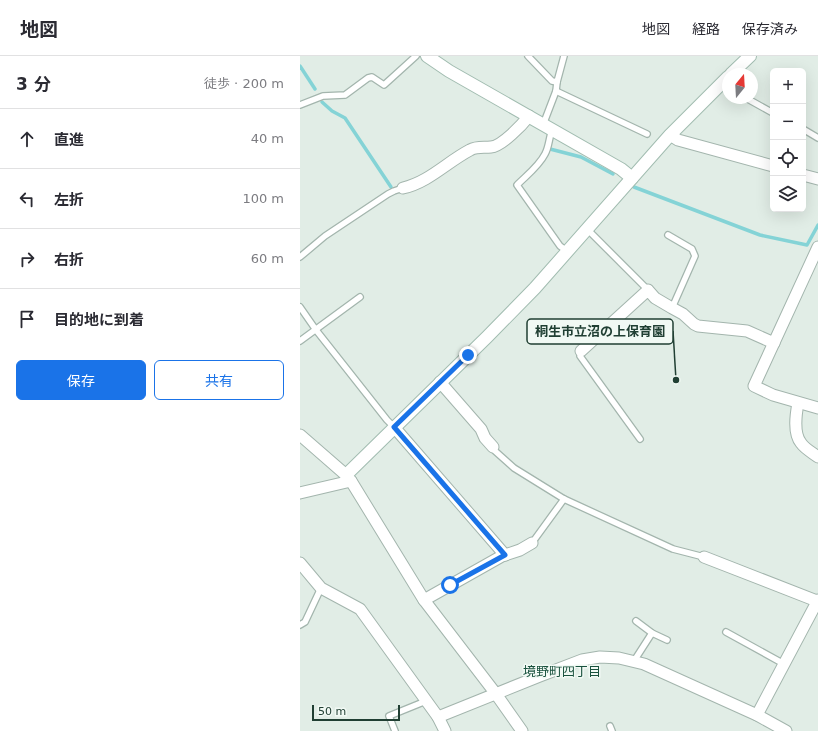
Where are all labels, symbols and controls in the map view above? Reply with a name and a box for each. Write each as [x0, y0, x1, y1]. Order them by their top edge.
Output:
text: 地図 [20, 18, 58, 40]
text: 地図 [642, 21, 670, 37]
text: 経路 [692, 21, 720, 37]
text: 保存済み [742, 21, 798, 37]
north arrow [722, 68, 758, 104]
map controls [770, 68, 806, 212]
button: + [770, 68, 806, 104]
text: 3 分 [16, 74, 51, 94]
text: 徒歩 · 200 m [204, 76, 284, 91]
button: − [770, 104, 806, 140]
icon: ahead [16, 128, 38, 150]
text: 直進 [54, 131, 84, 149]
text: 40 m [251, 131, 284, 146]
button: locate [770, 140, 806, 176]
button: layers [770, 176, 806, 212]
icon: left [16, 188, 38, 210]
text: 左折 [54, 191, 84, 209]
text: 100 m [242, 191, 284, 206]
icon: right [16, 248, 38, 270]
text: 右折 [54, 251, 84, 269]
text: 60 m [251, 251, 284, 266]
icon: arrive [16, 308, 38, 330]
text: 目的地に到着 [54, 311, 144, 329]
callout: 桐生市立沼の上保育園 [527, 319, 673, 344]
text: 桐生市立沼の上保育園 [535, 324, 665, 339]
route end [459, 346, 477, 364]
button: 保存 [16, 360, 146, 400]
button: 共有 [154, 360, 284, 400]
route start [441, 576, 459, 594]
district label: 境野町四丁目 [523, 664, 601, 679]
scale bar [312, 703, 400, 722]
text: 50 m [318, 705, 346, 718]

